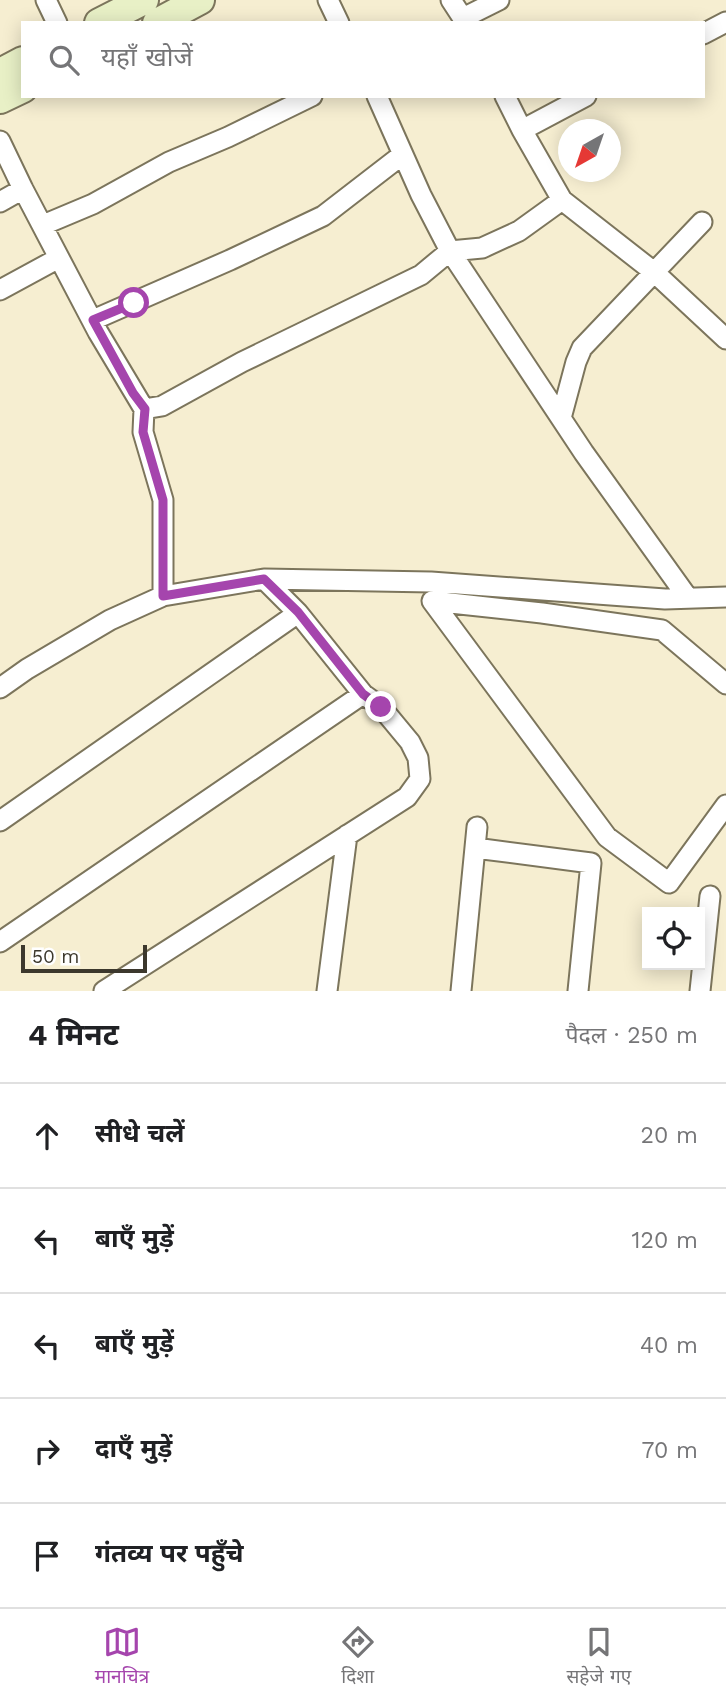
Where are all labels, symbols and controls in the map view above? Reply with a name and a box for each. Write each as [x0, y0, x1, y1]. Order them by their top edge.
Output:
search box [21, 21, 705, 98]
icon: search [45, 41, 83, 79]
text: यहाँ खोजें [101, 42, 193, 72]
north arrow [558, 119, 621, 182]
route start [118, 287, 149, 318]
route end [365, 691, 396, 722]
map controls [642, 907, 705, 970]
button: locate [642, 907, 705, 970]
scale bar [21, 942, 147, 974]
text: 50 m [32, 945, 79, 968]
text: 4 मिनट [28, 1017, 119, 1052]
text: पैदल · 250 m [565, 1022, 698, 1049]
icon: ahead [28, 1117, 66, 1155]
text: सीधे चलें [95, 1118, 184, 1148]
text: 20 m [641, 1122, 698, 1149]
icon: left [28, 1222, 66, 1260]
text: बाएँ मुड़ें [95, 1223, 174, 1253]
text: 120 m [632, 1227, 698, 1254]
icon: left [28, 1327, 66, 1365]
text: बाएँ मुड़ें [95, 1328, 174, 1358]
text: 40 m [640, 1332, 698, 1359]
icon: right [28, 1432, 66, 1470]
text: दाएँ मुड़ें [95, 1433, 172, 1463]
text: 70 m [641, 1437, 698, 1464]
icon: arrive [28, 1537, 66, 1575]
text: गंतव्य पर पहुँचे [95, 1538, 244, 1568]
tab: मानचित्र [95, 1623, 149, 1691]
tab: दिशा [339, 1623, 377, 1691]
tab: सहेजे गए [566, 1623, 631, 1691]

